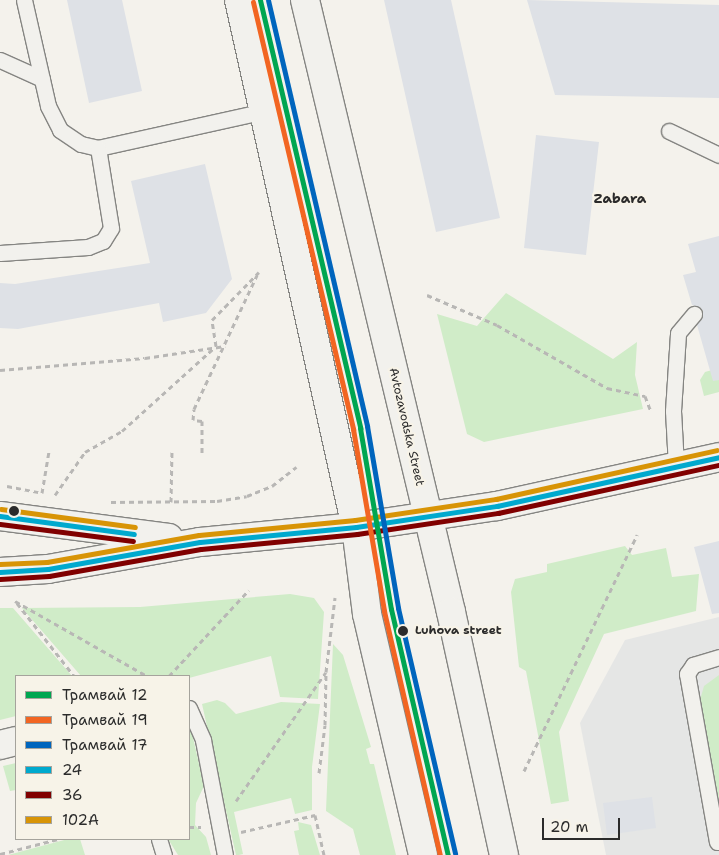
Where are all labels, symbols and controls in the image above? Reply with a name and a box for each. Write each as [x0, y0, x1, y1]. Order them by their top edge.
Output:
district label: Zabara [594, 190, 646, 206]
street label: Avtozavodska Street [385, 366, 427, 488]
unlabelled marker [9, 506, 19, 516]
marker: Luhova street [395, 623, 411, 639]
place label: Luhova street [415, 624, 502, 638]
legend [15, 675, 190, 840]
text: Трамвай 12 [62, 685, 147, 705]
text: Трамвай 19 [62, 710, 148, 730]
text: Трамвай 17 [62, 735, 147, 755]
text: 24 [62, 760, 82, 780]
text: 36 [62, 785, 83, 805]
scale bar [544, 808, 622, 840]
text: 102А [62, 810, 99, 830]
text: 20 m [550, 817, 589, 837]

